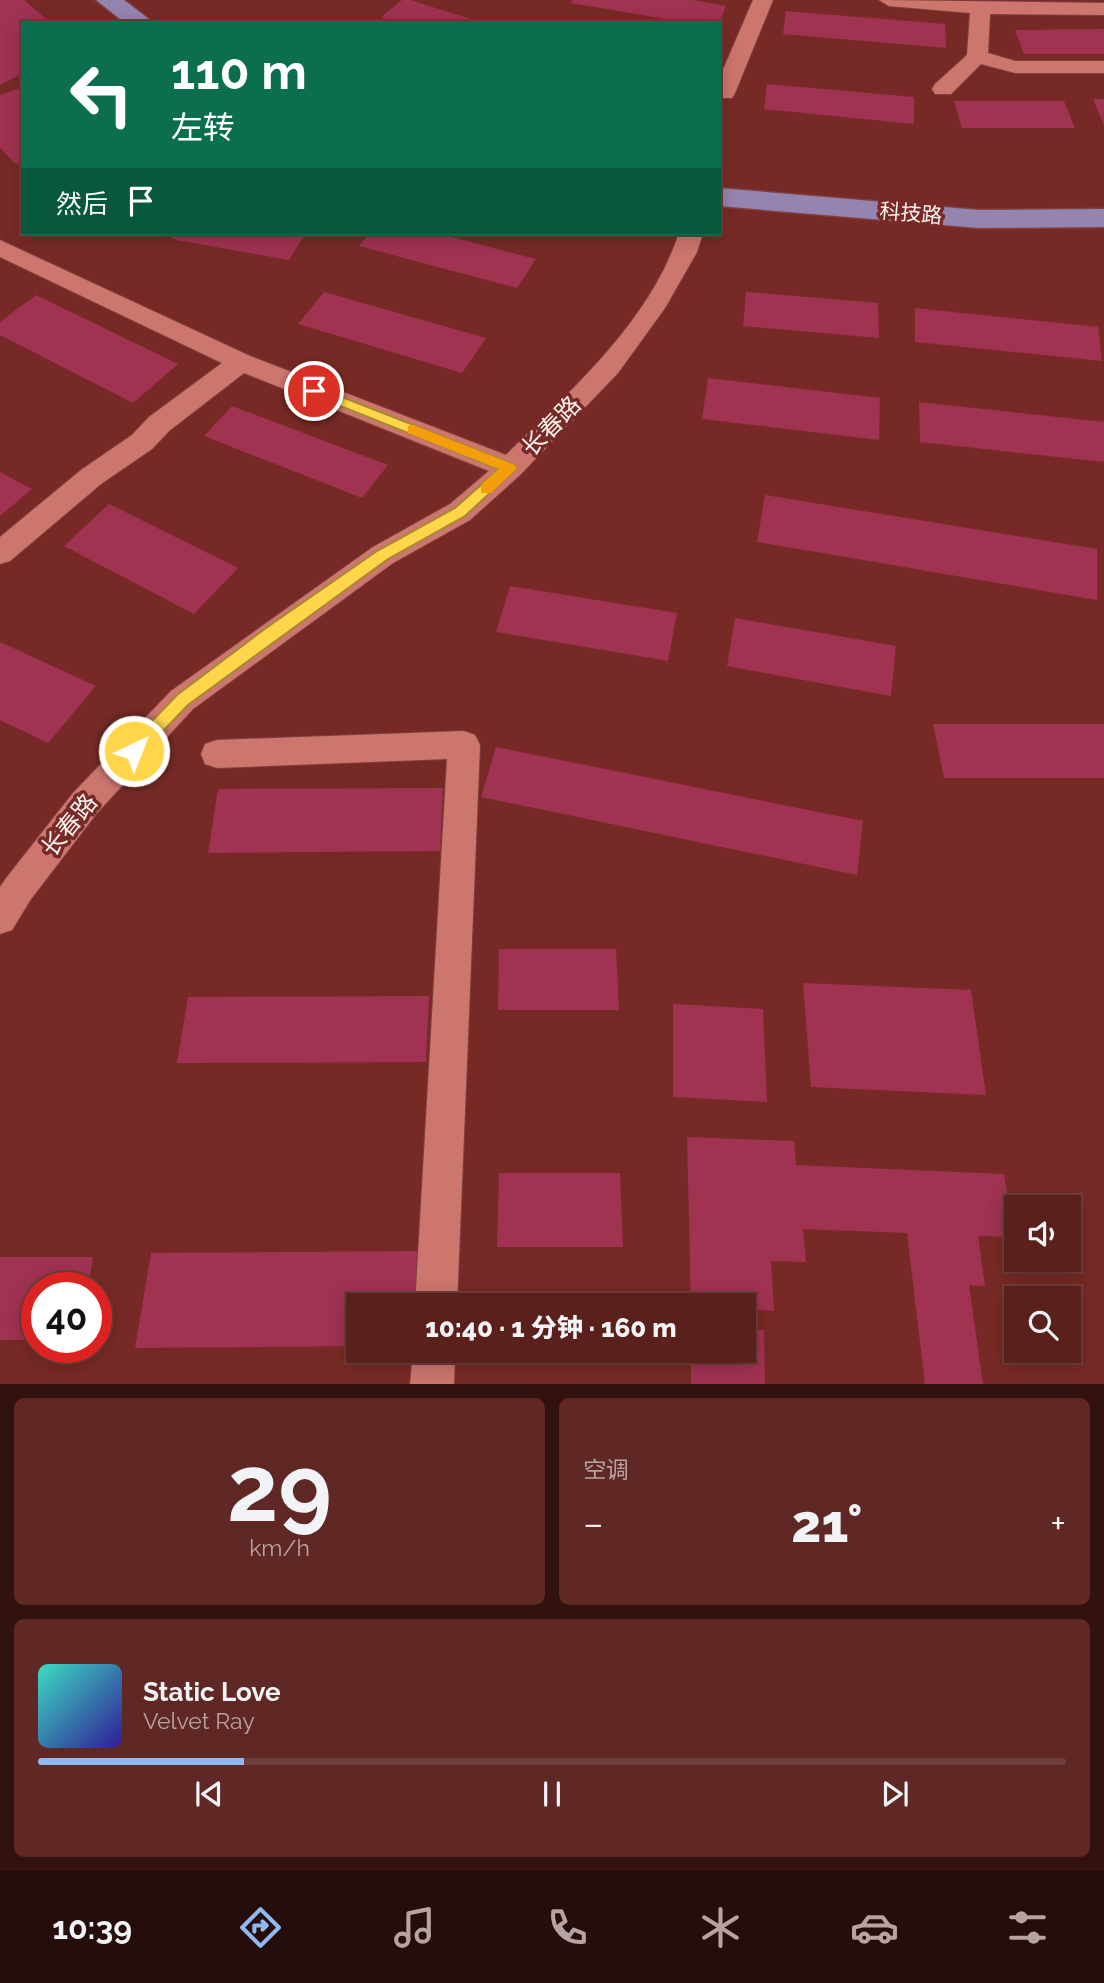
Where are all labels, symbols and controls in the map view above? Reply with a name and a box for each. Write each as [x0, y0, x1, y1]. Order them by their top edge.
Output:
text: 110 m [171, 43, 307, 100]
icon: left [56, 49, 147, 140]
text: 左转 [171, 109, 235, 146]
icon: arrive [122, 182, 160, 220]
text: 然后 [56, 189, 108, 219]
street label: 科技路 [879, 198, 943, 228]
pin [284, 361, 344, 421]
icon: arrive [295, 372, 333, 410]
street label: 长春路 [516, 390, 586, 462]
position arrow [97, 714, 171, 788]
street label: 长春路 [35, 788, 103, 862]
map controls [1004, 1195, 1081, 1363]
button: sound [1004, 1195, 1081, 1272]
speed limit sign: 40 [21, 1272, 112, 1363]
button: search [1004, 1286, 1081, 1363]
text: 10:40 · 1 分钟 · 160 m [425, 1313, 677, 1343]
text: 29 [227, 1435, 332, 1542]
text: 空调 [583, 1456, 629, 1483]
text: 21° [791, 1493, 862, 1554]
text: − [583, 1501, 603, 1546]
text: + [1050, 1501, 1066, 1546]
text: km/h [249, 1534, 310, 1561]
text: Static Love [143, 1677, 281, 1707]
text: Velvet Ray [143, 1707, 255, 1734]
icon: previous [190, 1775, 228, 1813]
icon: pause [533, 1775, 571, 1813]
icon: next [876, 1775, 914, 1813]
icon: directions [236, 1903, 285, 1952]
icon: music [390, 1903, 439, 1952]
icon: phone [543, 1903, 592, 1952]
icon: climate [696, 1903, 745, 1952]
icon: car [850, 1903, 899, 1952]
icon: filters [1003, 1903, 1052, 1952]
text: 10:39 [52, 1909, 132, 1946]

